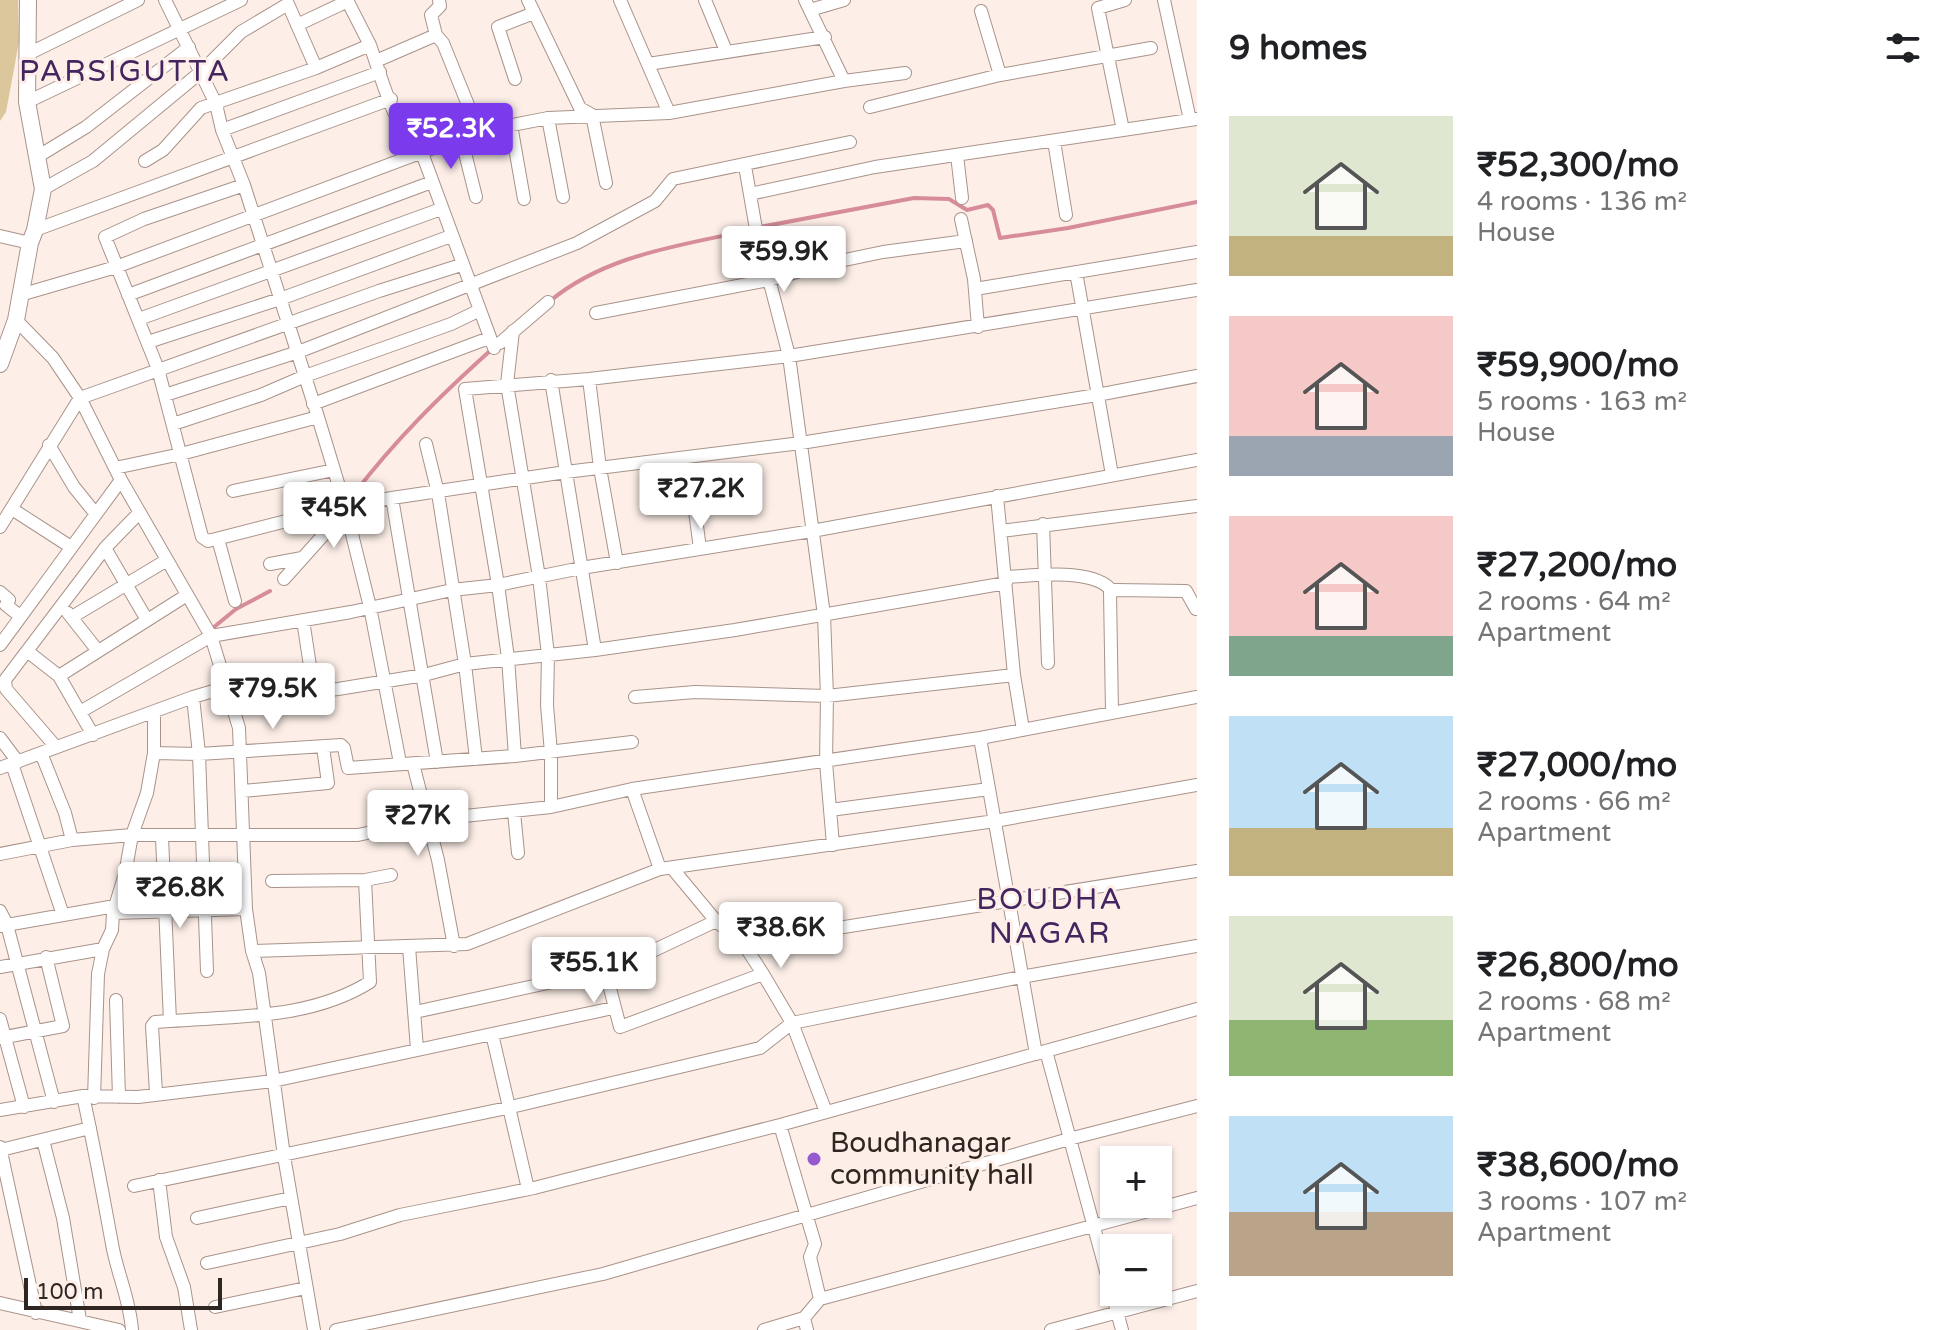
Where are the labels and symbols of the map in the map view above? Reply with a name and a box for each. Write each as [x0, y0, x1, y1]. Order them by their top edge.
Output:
district label: PARSIGUTTA [19, 53, 231, 90]
pin: ₹52.3K [386, 103, 516, 171]
pin: ₹59.9K [719, 226, 849, 294]
pin: ₹27.2K [636, 463, 766, 531]
pin: ₹45K [287, 482, 381, 550]
pin: ₹79.5K [208, 663, 338, 731]
pin: ₹27K [371, 790, 465, 858]
pin: ₹26.8K [115, 862, 245, 930]
district label: BOUDHA NAGAR [976, 881, 1124, 952]
pin: ₹38.6K [716, 902, 846, 970]
pin: ₹55.1K [529, 937, 659, 1005]
place label: Boudhanagar community hall [830, 1126, 1034, 1192]
marker: Boudhanagar community hall [805, 1150, 823, 1168]
scale bar [24, 1274, 222, 1310]

